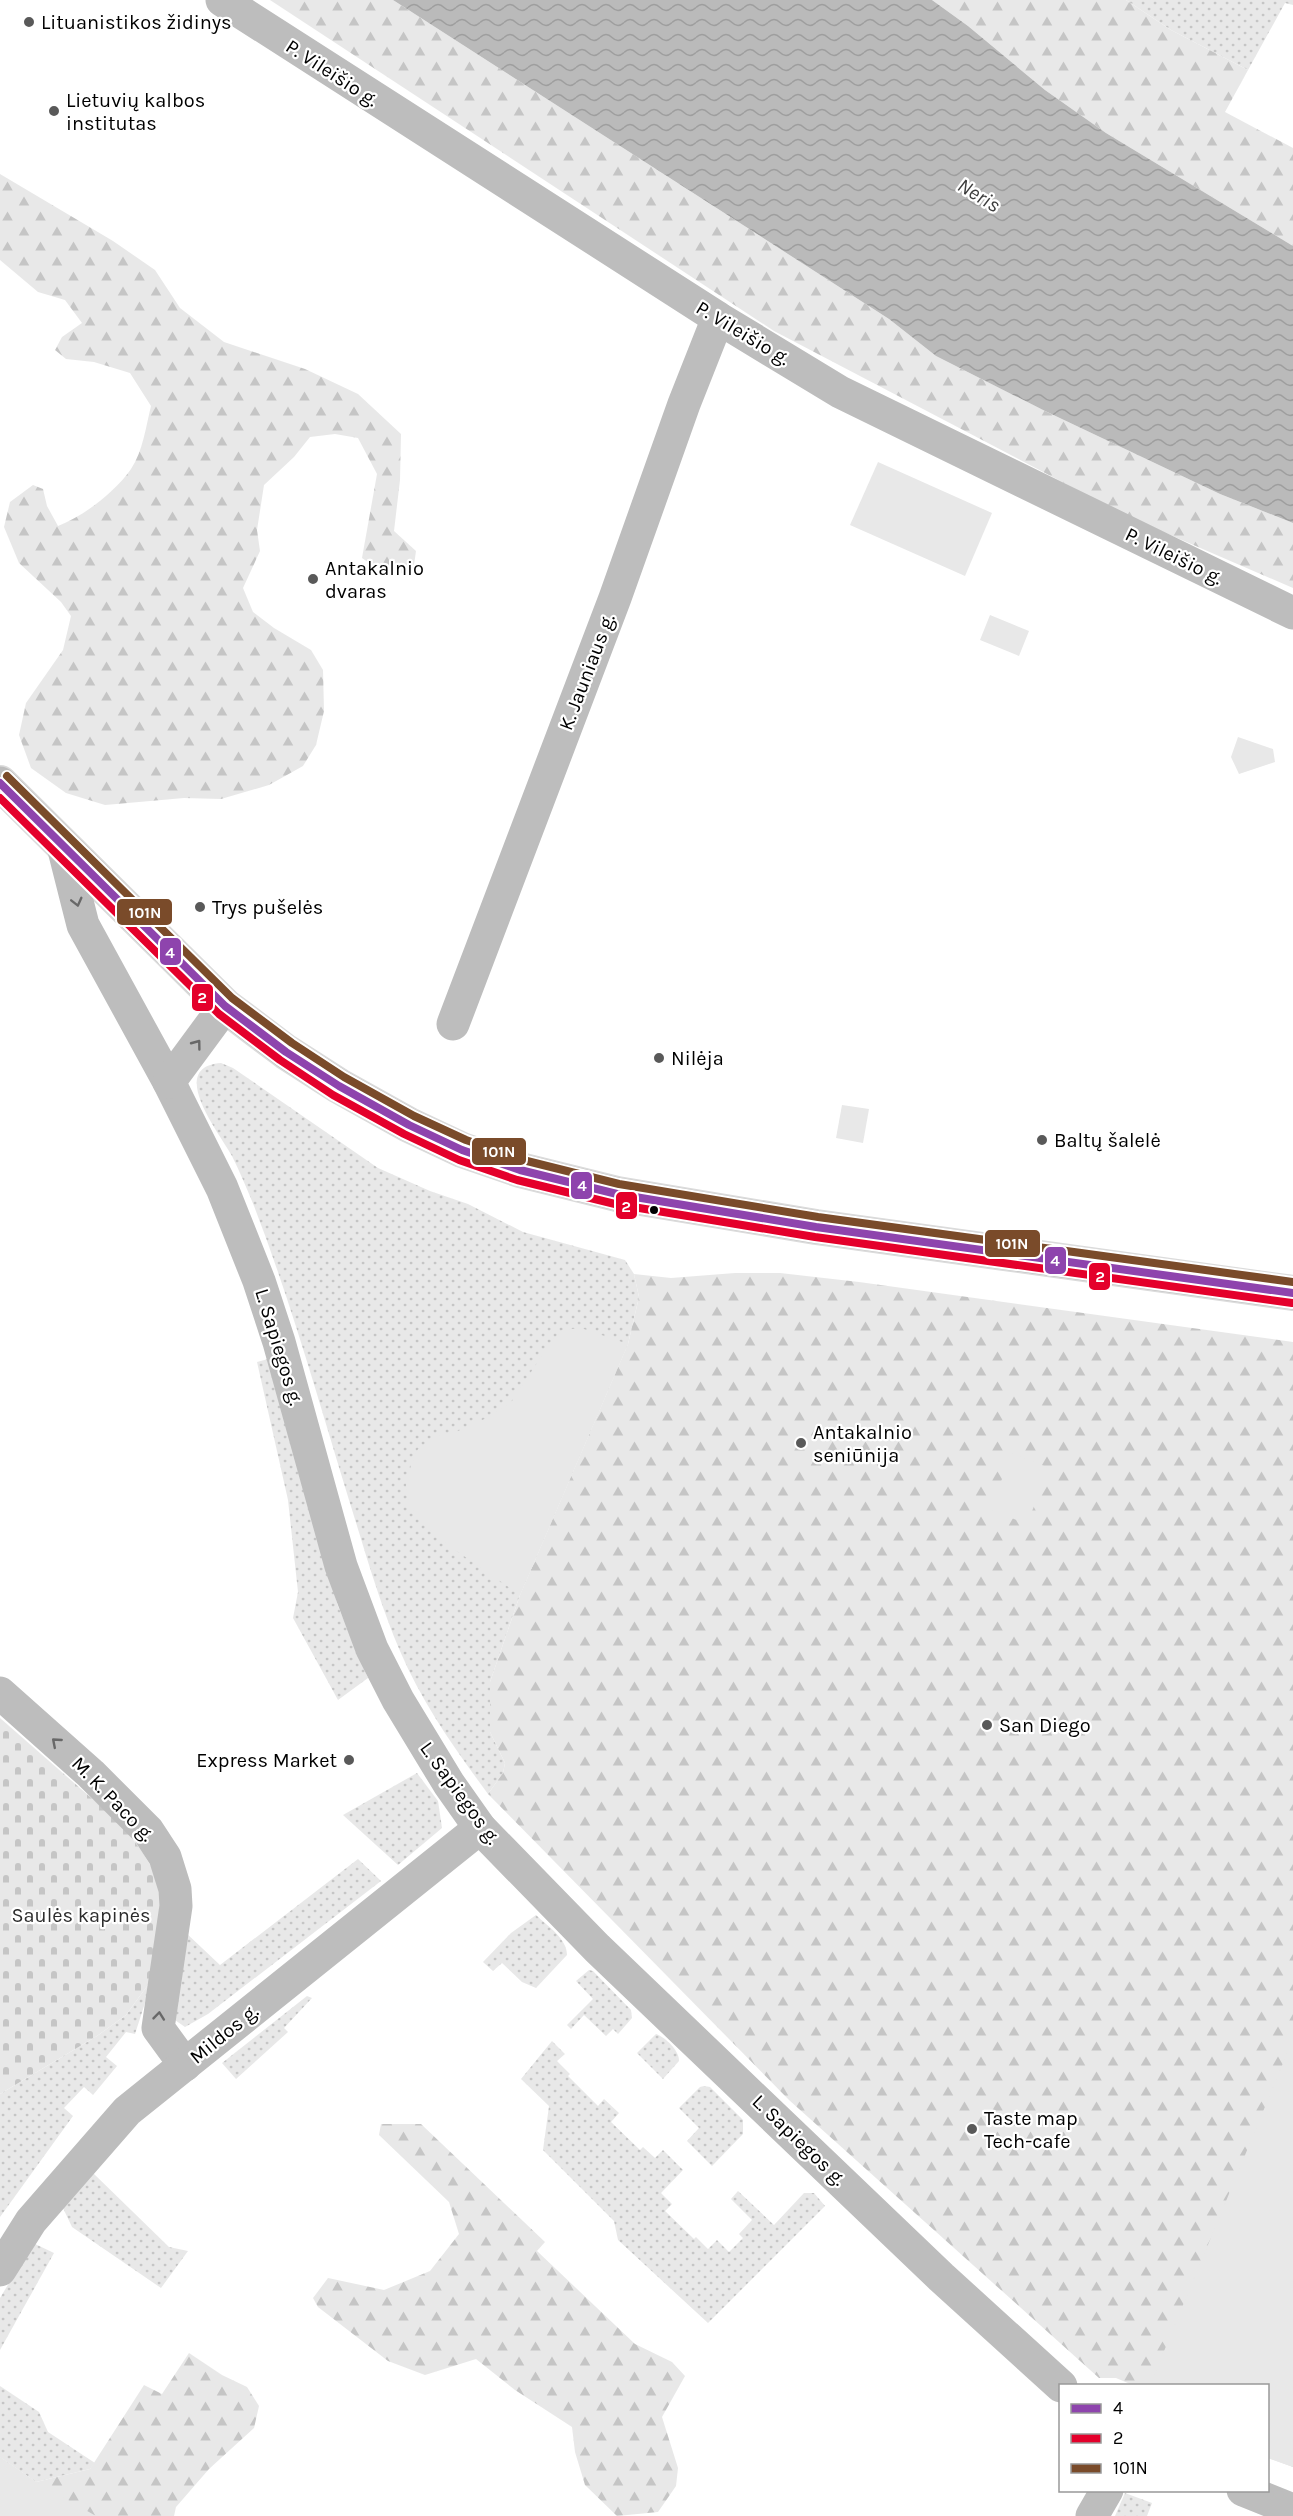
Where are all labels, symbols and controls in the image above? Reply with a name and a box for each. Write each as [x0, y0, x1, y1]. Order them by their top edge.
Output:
place label: Lituanistikos židinys [41, 11, 232, 34]
marker: Lituanistikos židinys [22, 15, 36, 29]
street label: P. Vileišio g. [282, 35, 382, 111]
place label: Lietuvių kalbos institutas [66, 89, 205, 135]
marker: Lietuvių kalbos institutas [47, 104, 61, 118]
water label: Neris [953, 173, 1005, 217]
street label: P. Vileišio g. [692, 296, 794, 370]
street label: P. Vileišio g. [1122, 523, 1226, 589]
place label: Antakalnio dvaras [325, 557, 424, 603]
marker: Antakalnio dvaras [306, 572, 320, 586]
street label: K. Jauniaus g. [554, 610, 620, 734]
place label: Trys pušelės [212, 896, 323, 919]
one-way arrow [70, 897, 83, 907]
line badge: 101N [116, 898, 173, 926]
marker: Trys pušelės [193, 900, 207, 914]
text: 101N [129, 903, 162, 922]
line badge: 4 [159, 937, 182, 966]
text: 4 [165, 943, 175, 962]
line badge: 2 [191, 983, 214, 1012]
text: 2 [197, 988, 207, 1007]
one-way arrow [189, 1040, 200, 1051]
place label: Nilėja [671, 1047, 724, 1070]
marker: Nilėja [652, 1051, 666, 1065]
place label: Baltų šalelė [1054, 1129, 1161, 1152]
marker: Baltų šalelė [1035, 1133, 1049, 1147]
line badge: 101N [471, 1137, 527, 1166]
text: 101N [483, 1142, 516, 1161]
line badge: 4 [570, 1171, 593, 1200]
text: 4 [577, 1176, 587, 1195]
line badge: 2 [615, 1191, 638, 1220]
text: 2 [621, 1197, 631, 1216]
unlabelled marker [648, 1204, 660, 1216]
line badge: 101N [984, 1229, 1041, 1258]
text: 101N [996, 1234, 1029, 1253]
line badge: 4 [1044, 1246, 1067, 1275]
text: 4 [1050, 1251, 1060, 1270]
line badge: 2 [1088, 1262, 1111, 1291]
text: 2 [1095, 1267, 1105, 1286]
street label: L. Sapiegos g. [250, 1286, 308, 1408]
place label: Antakalnio seniūnija [813, 1421, 912, 1467]
marker: Antakalnio seniūnija [794, 1436, 808, 1450]
place label: San Diego [999, 1714, 1091, 1737]
marker: San Diego [980, 1718, 994, 1732]
street label: L. Sapiegos g. [415, 1737, 505, 1849]
one-way arrow [52, 1738, 62, 1749]
place label: Express Market [196, 1749, 337, 1772]
street label: M. K. Paco g. [67, 1752, 159, 1846]
marker: Express Market [342, 1753, 356, 1767]
park label: Saulės kapinės [11, 1904, 151, 1927]
street label: Mildos g. [185, 1999, 263, 2069]
one-way arrow [152, 2011, 165, 2020]
street label: L. Sapiegos g. [747, 2090, 851, 2190]
place label: Taste map Tech-cafe [984, 2107, 1078, 2153]
marker: Taste map Tech-cafe [965, 2122, 979, 2136]
legend [1059, 2384, 1269, 2492]
text: 4 [1113, 2397, 1123, 2419]
text: 2 [1113, 2427, 1123, 2449]
text: 101N [1113, 2457, 1148, 2479]

